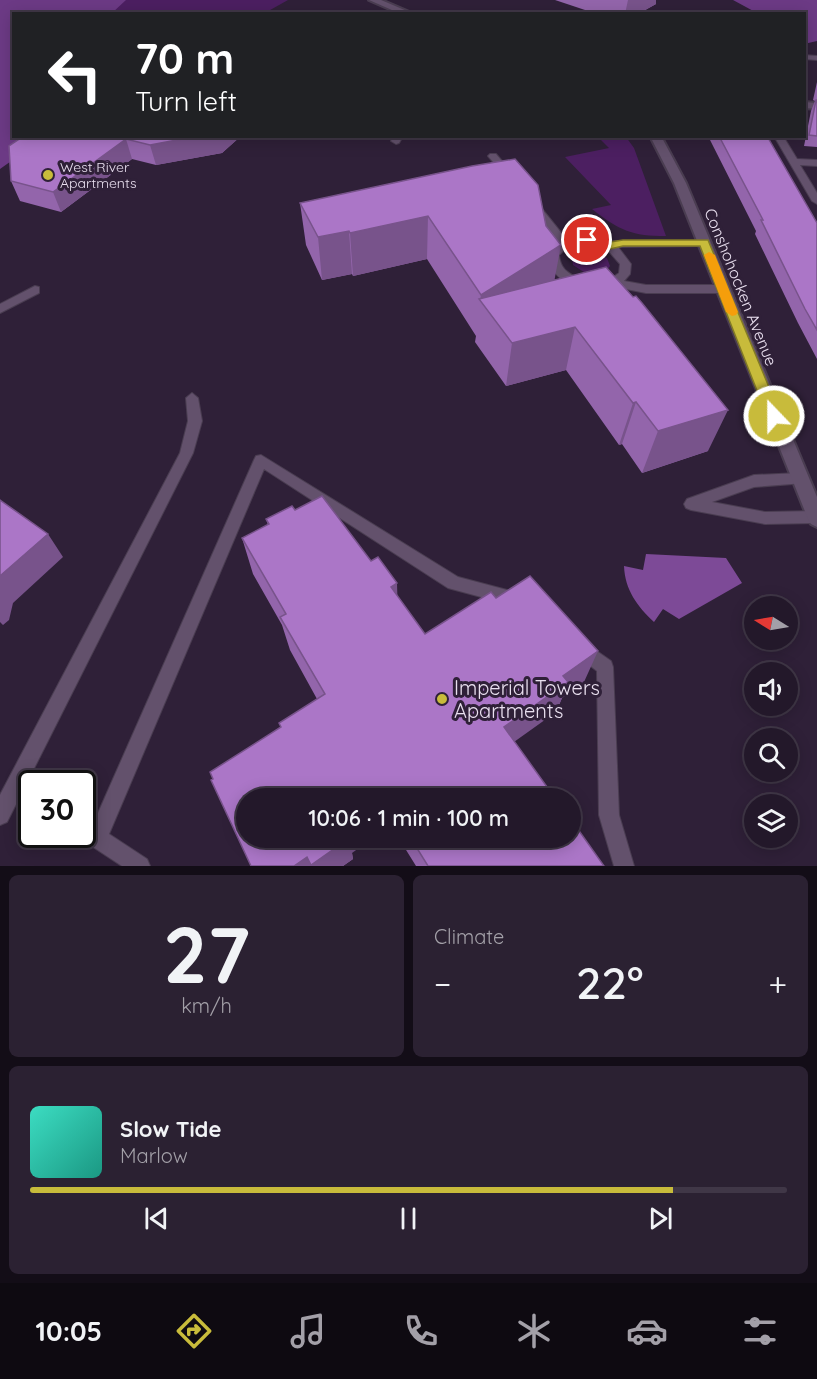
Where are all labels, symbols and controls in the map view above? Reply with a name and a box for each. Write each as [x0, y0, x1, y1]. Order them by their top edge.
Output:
text: 70 m [135, 32, 234, 85]
icon: left [36, 36, 114, 114]
text: Turn left [135, 84, 237, 118]
place label: West River Apartments [60, 158, 137, 192]
marker: West River Apartments [41, 168, 55, 182]
street label: Conshohocken Avenue [700, 205, 782, 369]
pin [561, 214, 612, 265]
icon: arrive [570, 223, 603, 256]
position arrow [742, 384, 806, 448]
north arrow [744, 596, 798, 650]
map controls [744, 596, 798, 848]
button: sound [744, 662, 798, 716]
place label: Imperial Towers Apartments [454, 675, 600, 723]
marker: Imperial Towers Apartments [435, 692, 449, 706]
button: search [744, 728, 798, 782]
speed limit sign: 30 [18, 770, 96, 848]
button: layers [744, 794, 798, 848]
text: 10:06 · 1 min · 100 m [308, 804, 509, 832]
text: 27 [163, 905, 250, 1003]
text: Climate [434, 924, 504, 949]
text: 22° [576, 954, 644, 1010]
text: − [434, 963, 451, 1004]
text: + [768, 963, 787, 1004]
text: km/h [181, 993, 232, 1018]
text: Slow Tide [120, 1115, 221, 1143]
text: Marlow [120, 1143, 188, 1168]
icon: previous [140, 1202, 173, 1235]
icon: pause [392, 1202, 425, 1235]
icon: next [644, 1202, 677, 1235]
icon: directions [173, 1310, 215, 1352]
icon: music [287, 1310, 329, 1352]
icon: phone [400, 1310, 442, 1352]
icon: climate [513, 1310, 555, 1352]
icon: car [626, 1310, 668, 1352]
icon: filters [739, 1310, 781, 1352]
text: 10:05 [36, 1314, 102, 1348]

